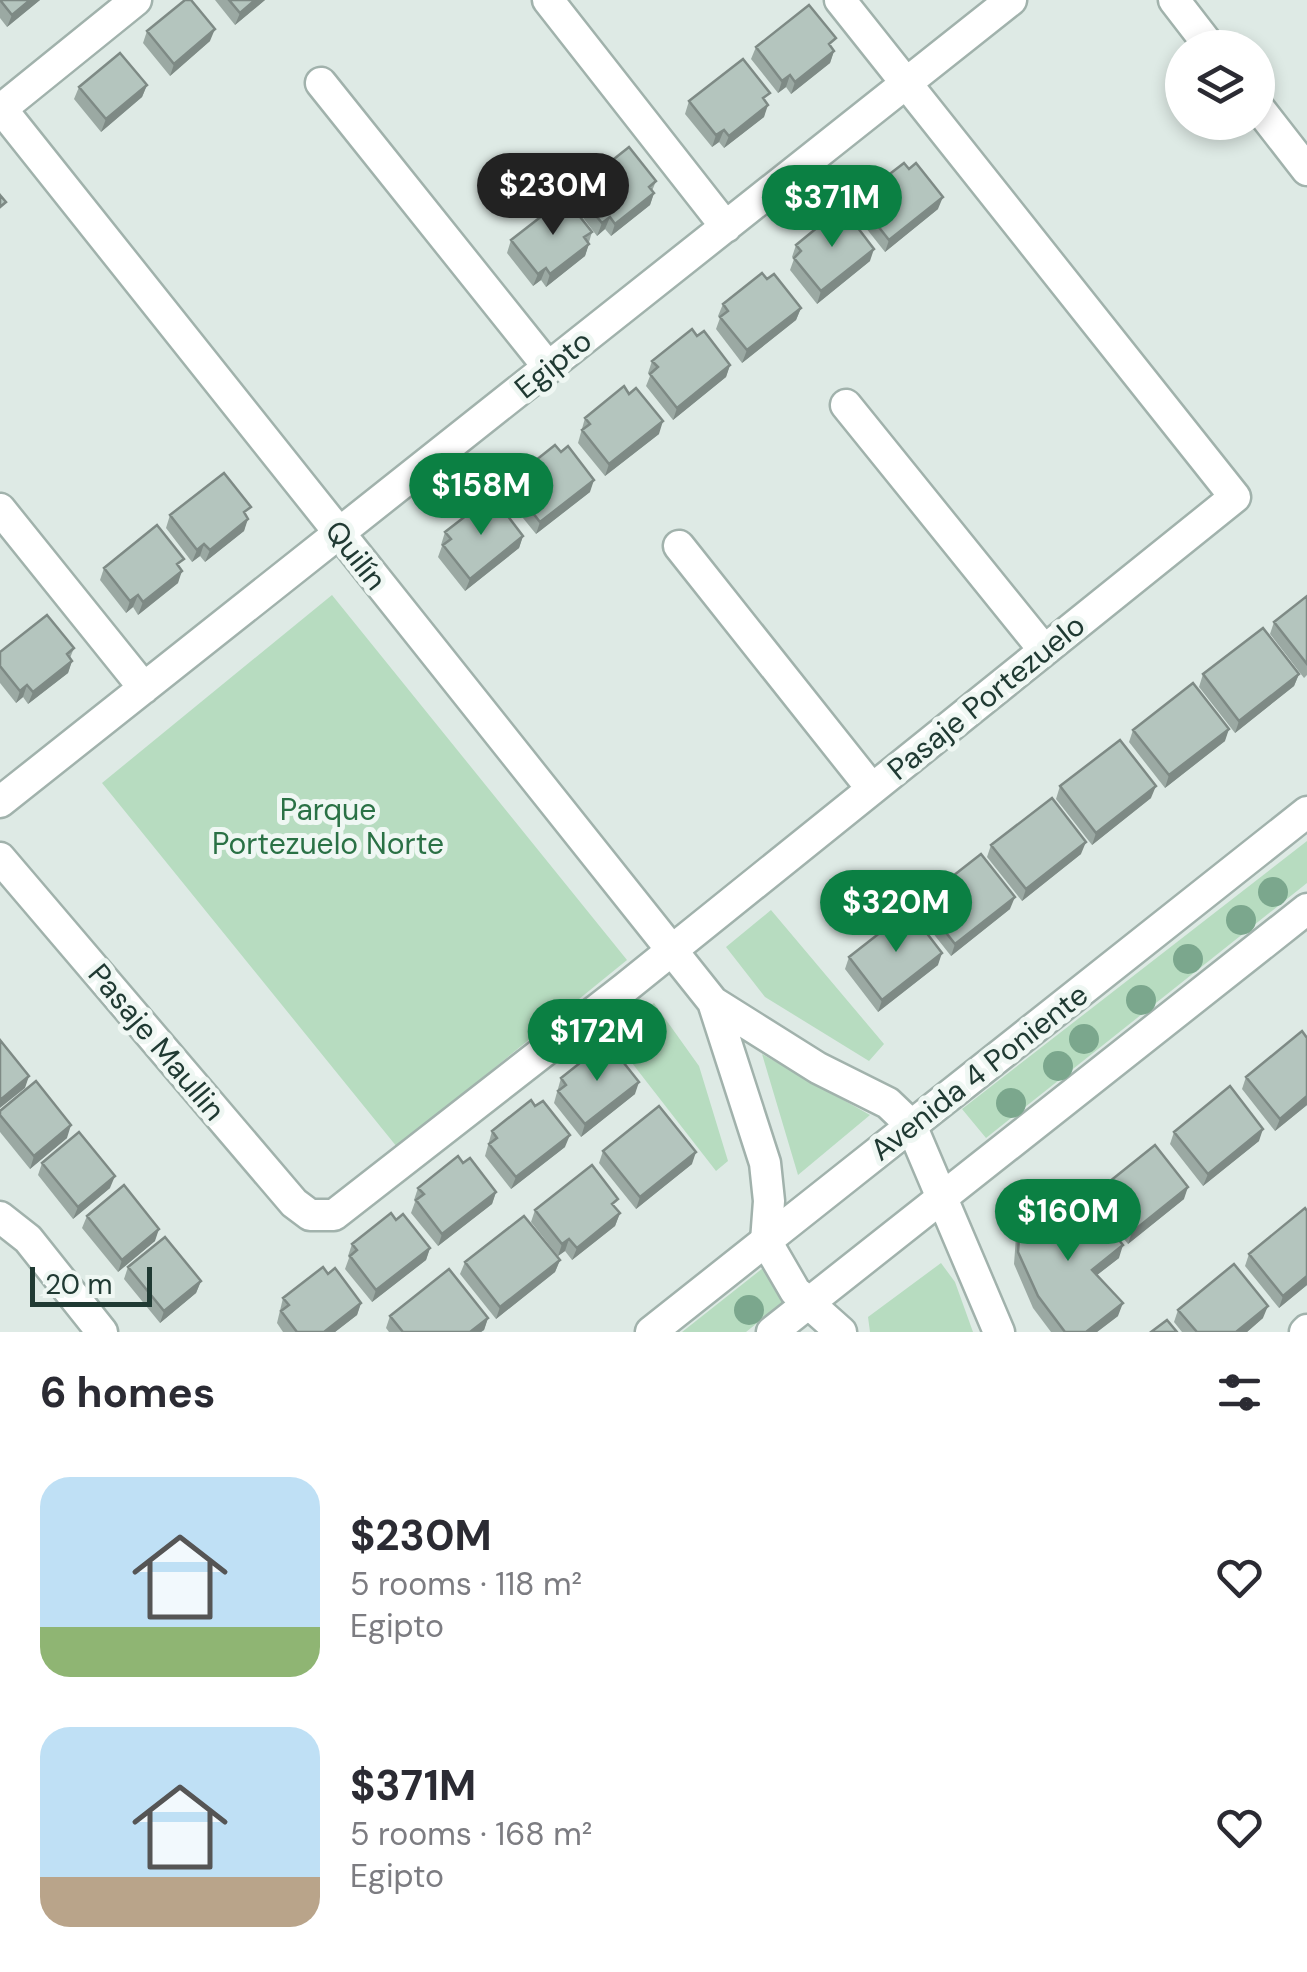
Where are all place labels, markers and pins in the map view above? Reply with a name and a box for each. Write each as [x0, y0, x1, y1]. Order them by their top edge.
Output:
pin: $230M [483, 153, 623, 238]
pin: $371M [762, 165, 902, 250]
pin: $158M [411, 453, 551, 538]
pin: $320M [826, 870, 966, 955]
pin: $172M [527, 999, 667, 1084]
pin: $160M [998, 1179, 1138, 1264]

